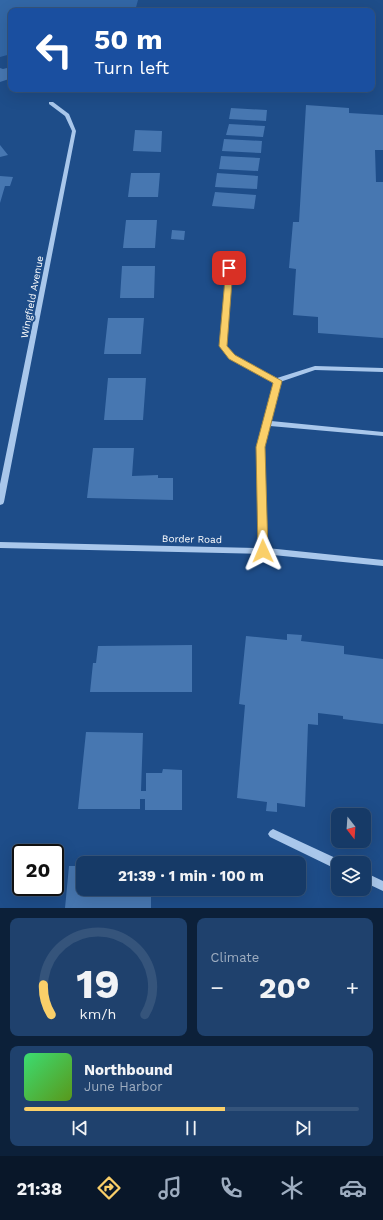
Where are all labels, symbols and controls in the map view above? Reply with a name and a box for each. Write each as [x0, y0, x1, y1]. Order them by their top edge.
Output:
text: 50 m [94, 23, 163, 56]
icon: left [28, 24, 80, 76]
text: Turn left [94, 57, 169, 78]
pin [212, 251, 246, 285]
street label: Wingfield Avenue [19, 255, 45, 339]
icon: arrive [218, 257, 240, 279]
position arrow [242, 530, 284, 572]
street label: Border Road [162, 533, 222, 545]
north arrow [331, 808, 371, 848]
map controls [331, 808, 371, 896]
speed limit sign: 20 [12, 844, 64, 896]
button: layers [331, 856, 371, 896]
text: 21:39 · 1 min · 100 m [118, 867, 264, 885]
text: Climate [211, 950, 259, 965]
text: 19 [76, 959, 120, 1008]
text: 20° [259, 970, 311, 1005]
text: − [211, 975, 224, 1000]
text: + [346, 975, 359, 1000]
text: km/h [80, 1006, 117, 1022]
text: Northbound [84, 1061, 173, 1079]
text: June Harbor [84, 1079, 163, 1094]
icon: previous [69, 1117, 91, 1139]
icon: pause [180, 1117, 202, 1139]
icon: next [292, 1117, 314, 1139]
icon: directions [95, 1174, 123, 1202]
icon: music [156, 1174, 184, 1202]
icon: phone [217, 1174, 245, 1202]
icon: climate [278, 1174, 306, 1202]
icon: car [339, 1174, 367, 1202]
text: 21:38 [16, 1178, 62, 1199]

